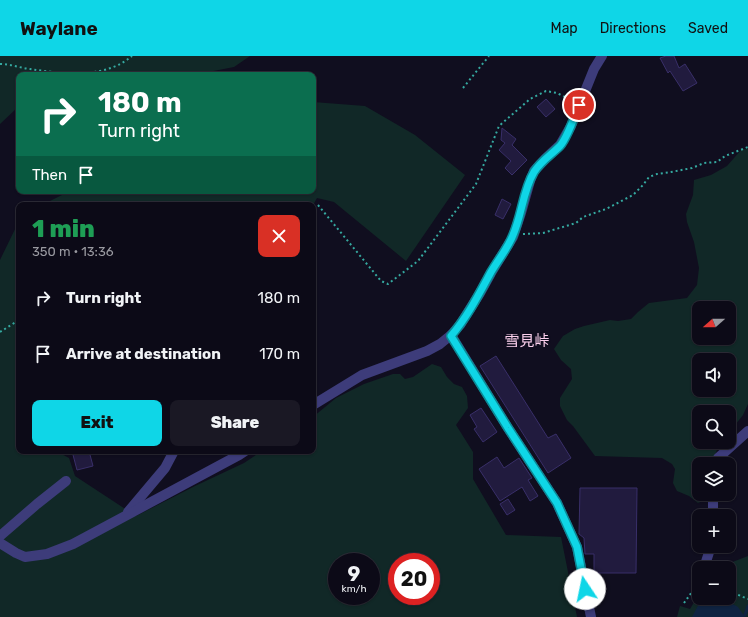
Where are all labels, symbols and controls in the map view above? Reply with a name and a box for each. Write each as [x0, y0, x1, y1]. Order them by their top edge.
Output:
text: Waylane [20, 17, 98, 40]
text: Map [551, 20, 578, 37]
text: Directions [600, 20, 666, 37]
text: Saved [688, 20, 728, 37]
text: 180 m [98, 86, 182, 119]
icon: right [32, 88, 84, 140]
pin [562, 88, 596, 122]
icon: arrive [568, 94, 590, 116]
text: Turn right [98, 120, 180, 142]
icon: arrive [75, 164, 97, 186]
text: Then [32, 166, 67, 184]
text: 1 min [32, 215, 95, 243]
button: close [258, 215, 300, 257]
text: 350 m · 13:36 [32, 244, 114, 259]
icon: right [32, 287, 54, 309]
text: Turn right [66, 289, 141, 307]
text: 180 m [258, 289, 300, 307]
north arrow [692, 301, 736, 345]
map controls [692, 301, 736, 605]
district label: 雪見峠 [504, 332, 550, 350]
icon: arrive [32, 343, 54, 365]
text: Arrive at destination [66, 345, 221, 363]
text: 170 m [259, 345, 300, 363]
button: sound [692, 353, 736, 397]
button: Exit [32, 400, 162, 446]
button: Share [170, 400, 300, 446]
button: search [692, 405, 736, 449]
button: layers [692, 457, 736, 501]
button: + [692, 509, 736, 553]
speed limit sign: 20 [388, 553, 440, 605]
button: − [692, 561, 736, 605]
text: 9 [348, 562, 360, 586]
position arrow [564, 568, 606, 610]
text: km/h [342, 583, 366, 595]

